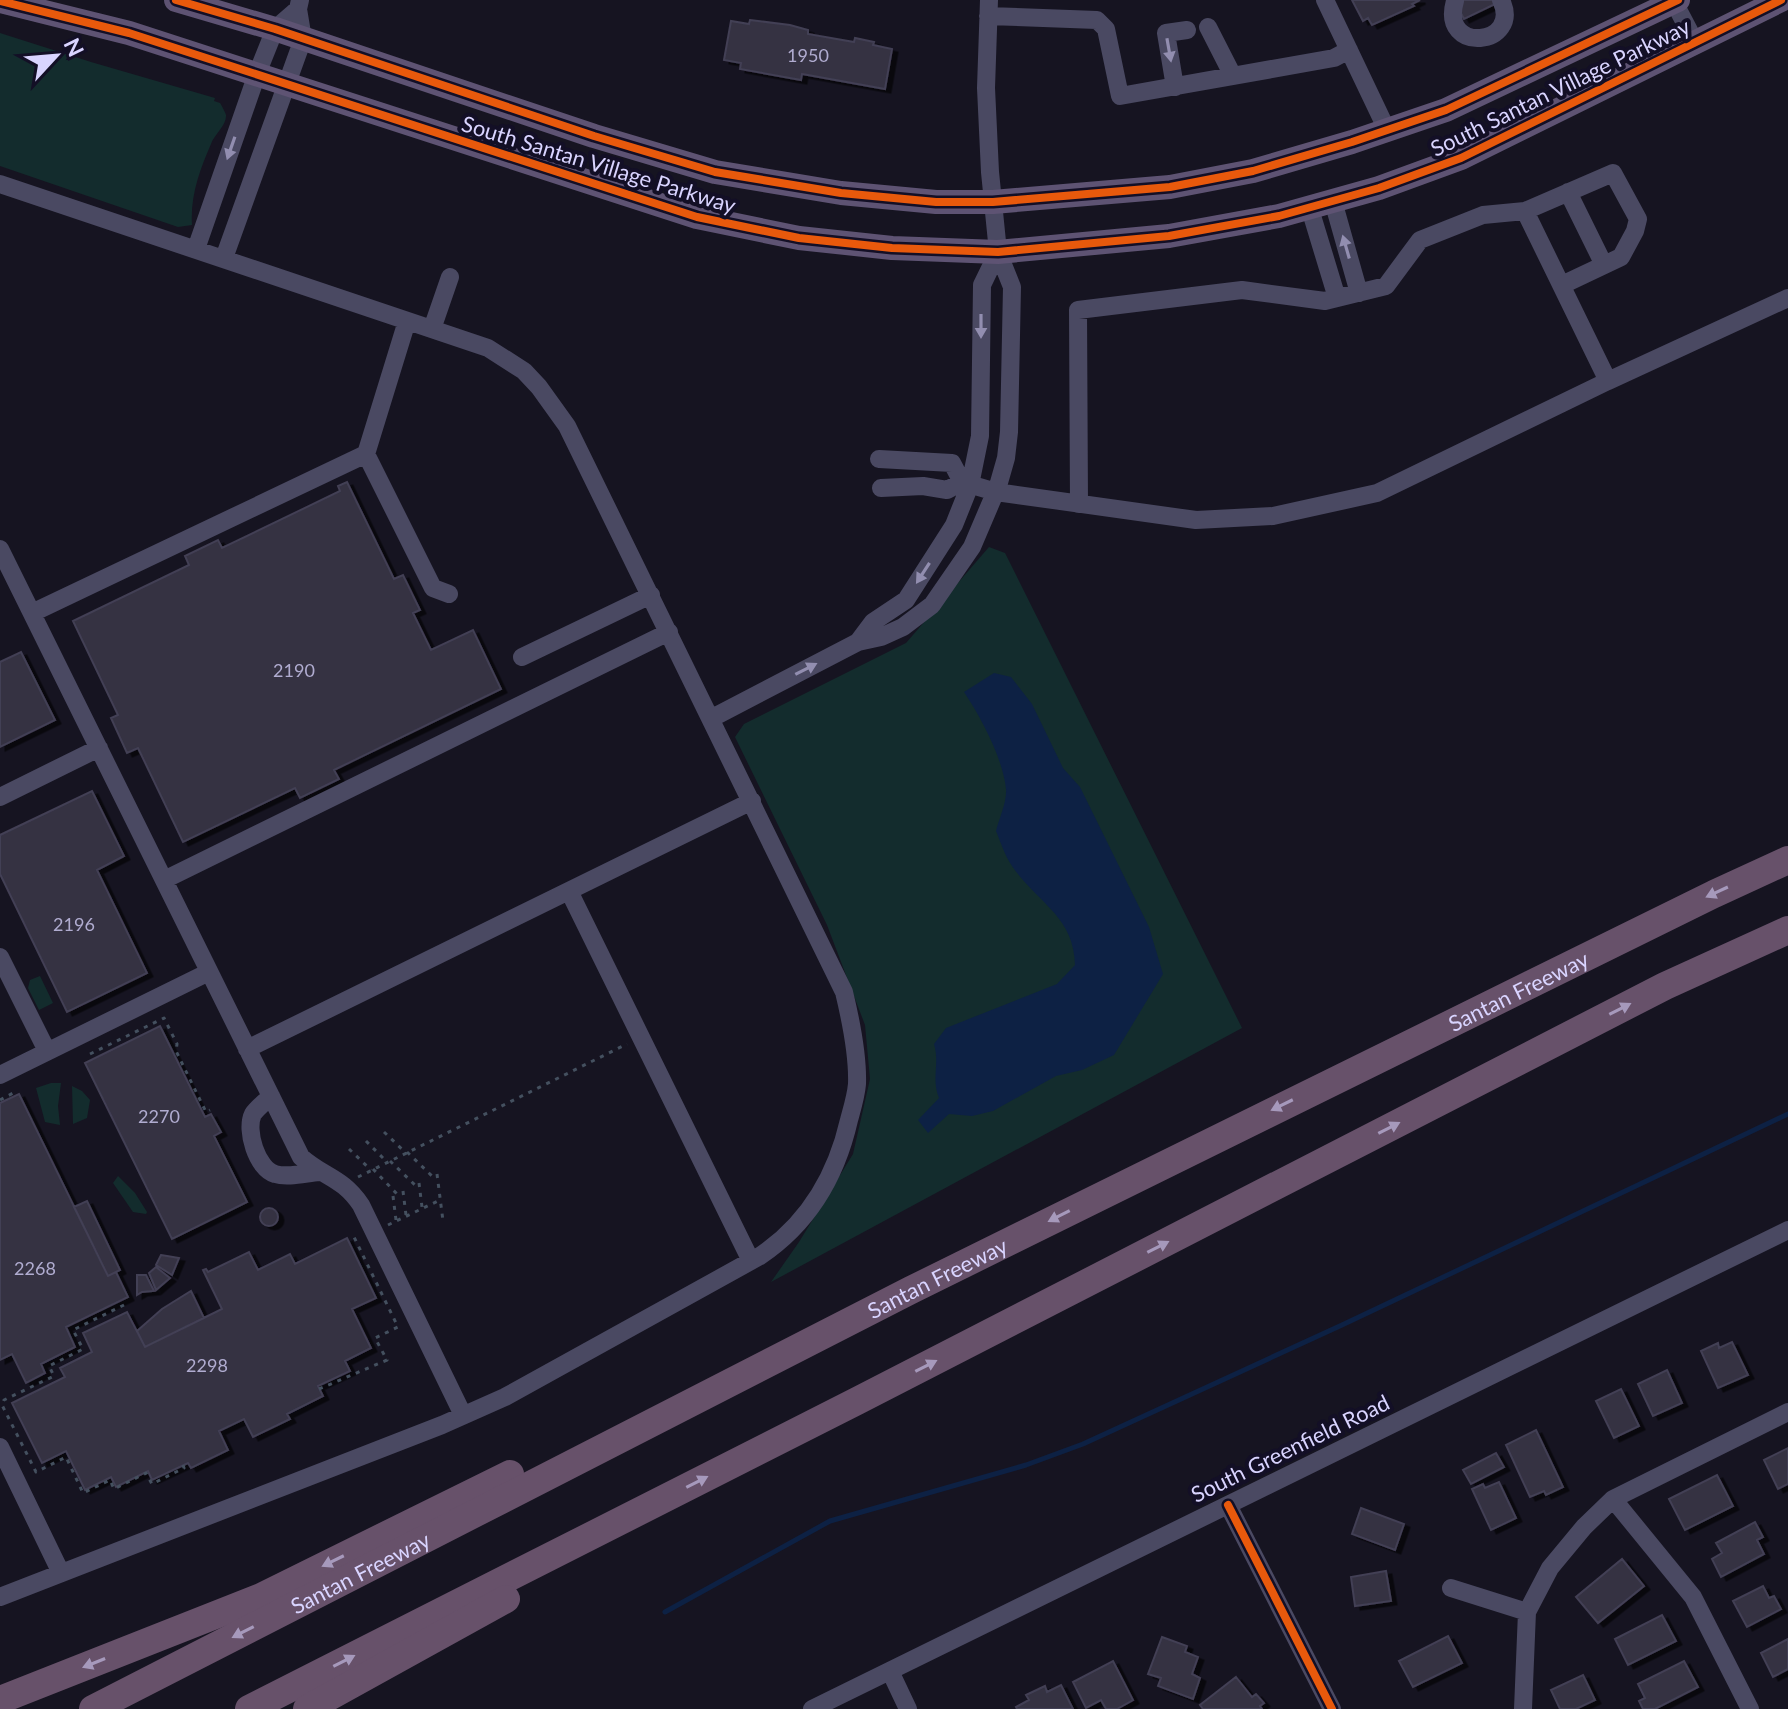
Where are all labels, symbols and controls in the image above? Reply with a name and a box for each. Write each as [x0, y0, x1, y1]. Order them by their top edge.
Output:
street label: South Santan Village Parkway [1426, 12, 1695, 162]
north arrow [16, 16, 96, 96]
text: N [59, 33, 90, 61]
one-way arrow [1163, 38, 1175, 63]
house number: 1950 [787, 44, 829, 66]
street label: South Santan Village Parkway [459, 109, 740, 219]
one-way arrow [225, 136, 237, 160]
one-way arrow [1339, 234, 1351, 259]
one-way arrow [975, 314, 988, 339]
one-way arrow [917, 562, 931, 584]
house number: 2190 [273, 659, 315, 681]
one-way arrow [794, 663, 817, 676]
one-way arrow [1705, 886, 1729, 899]
house number: 2196 [53, 913, 95, 935]
street label: Santan Freeway [1444, 944, 1593, 1037]
one-way arrow [1609, 1003, 1632, 1016]
one-way arrow [1271, 1098, 1294, 1112]
house number: 2270 [138, 1105, 180, 1127]
one-way arrow [1378, 1121, 1401, 1135]
one-way arrow [1047, 1210, 1070, 1223]
street label: Santan Freeway [863, 1231, 1012, 1324]
one-way arrow [1146, 1240, 1169, 1253]
house number: 2268 [14, 1257, 56, 1279]
house number: 2298 [186, 1354, 228, 1376]
one-way arrow [915, 1359, 938, 1372]
street label: South Greenfield Road [1186, 1388, 1394, 1508]
one-way arrow [685, 1475, 708, 1488]
street label: Santan Freeway [286, 1525, 435, 1619]
one-way arrow [322, 1554, 345, 1568]
one-way arrow [232, 1625, 255, 1639]
one-way arrow [332, 1654, 355, 1668]
one-way arrow [82, 1657, 106, 1670]

